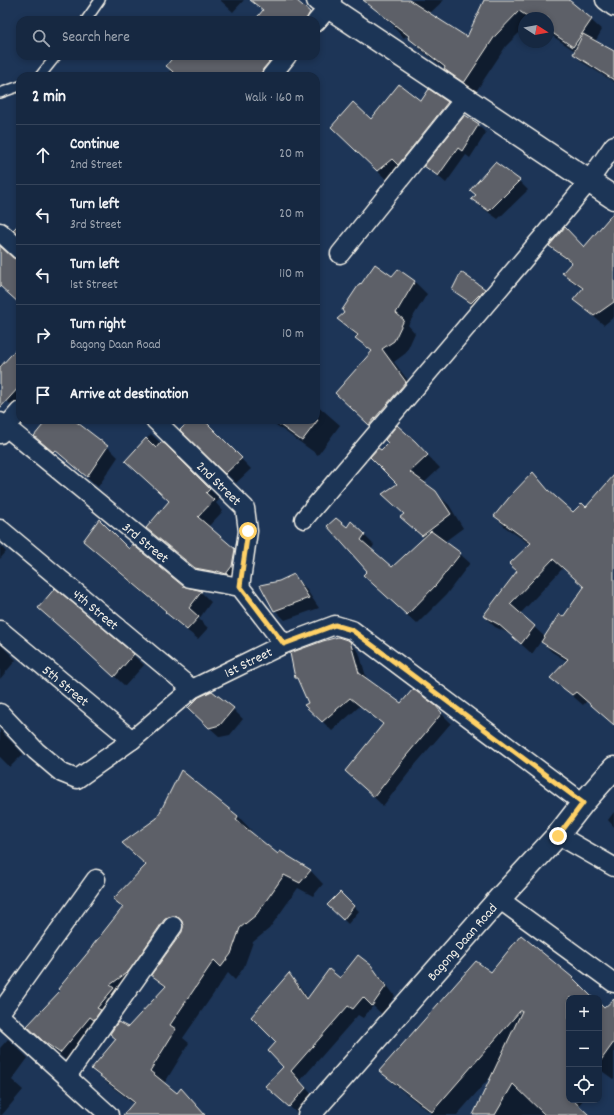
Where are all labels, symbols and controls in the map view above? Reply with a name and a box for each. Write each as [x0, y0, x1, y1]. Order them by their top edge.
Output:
north arrow [518, 12, 554, 48]
search box [16, 16, 320, 60]
icon: search [30, 27, 52, 49]
text: Search here [62, 27, 130, 49]
text: 2 min [32, 86, 66, 110]
text: Walk · 160 m [245, 89, 304, 108]
text: Continue [70, 134, 119, 156]
icon: ahead [32, 144, 54, 166]
text: 20 m [279, 145, 304, 164]
text: 2nd Street [70, 156, 122, 175]
text: Turn left [70, 194, 119, 216]
icon: left [32, 204, 54, 226]
text: 20 m [279, 205, 304, 224]
text: 3rd Street [70, 216, 121, 235]
text: Turn left [70, 254, 119, 276]
icon: left [32, 264, 54, 286]
text: 110 m [279, 265, 304, 284]
text: 1st Street [70, 276, 118, 295]
text: Turn right [70, 314, 126, 336]
icon: right [32, 324, 54, 346]
text: 10 m [282, 325, 304, 344]
text: Bagong Daan Road [70, 336, 161, 355]
icon: arrive [32, 384, 54, 406]
text: Arrive at destination [70, 384, 188, 406]
street label: 2nd Street [191, 457, 245, 511]
street label: 3rd Street [117, 518, 173, 569]
route start [239, 522, 257, 540]
street label: 4th Street [67, 585, 122, 636]
street label: 1st Street [221, 643, 276, 684]
street label: 5th Street [37, 661, 92, 712]
route end [549, 827, 567, 845]
street label: Bagong Daan Road [423, 900, 503, 986]
map controls [566, 995, 602, 1103]
button: + [566, 995, 602, 1031]
button: − [566, 1031, 602, 1067]
button: locate [566, 1067, 602, 1103]

